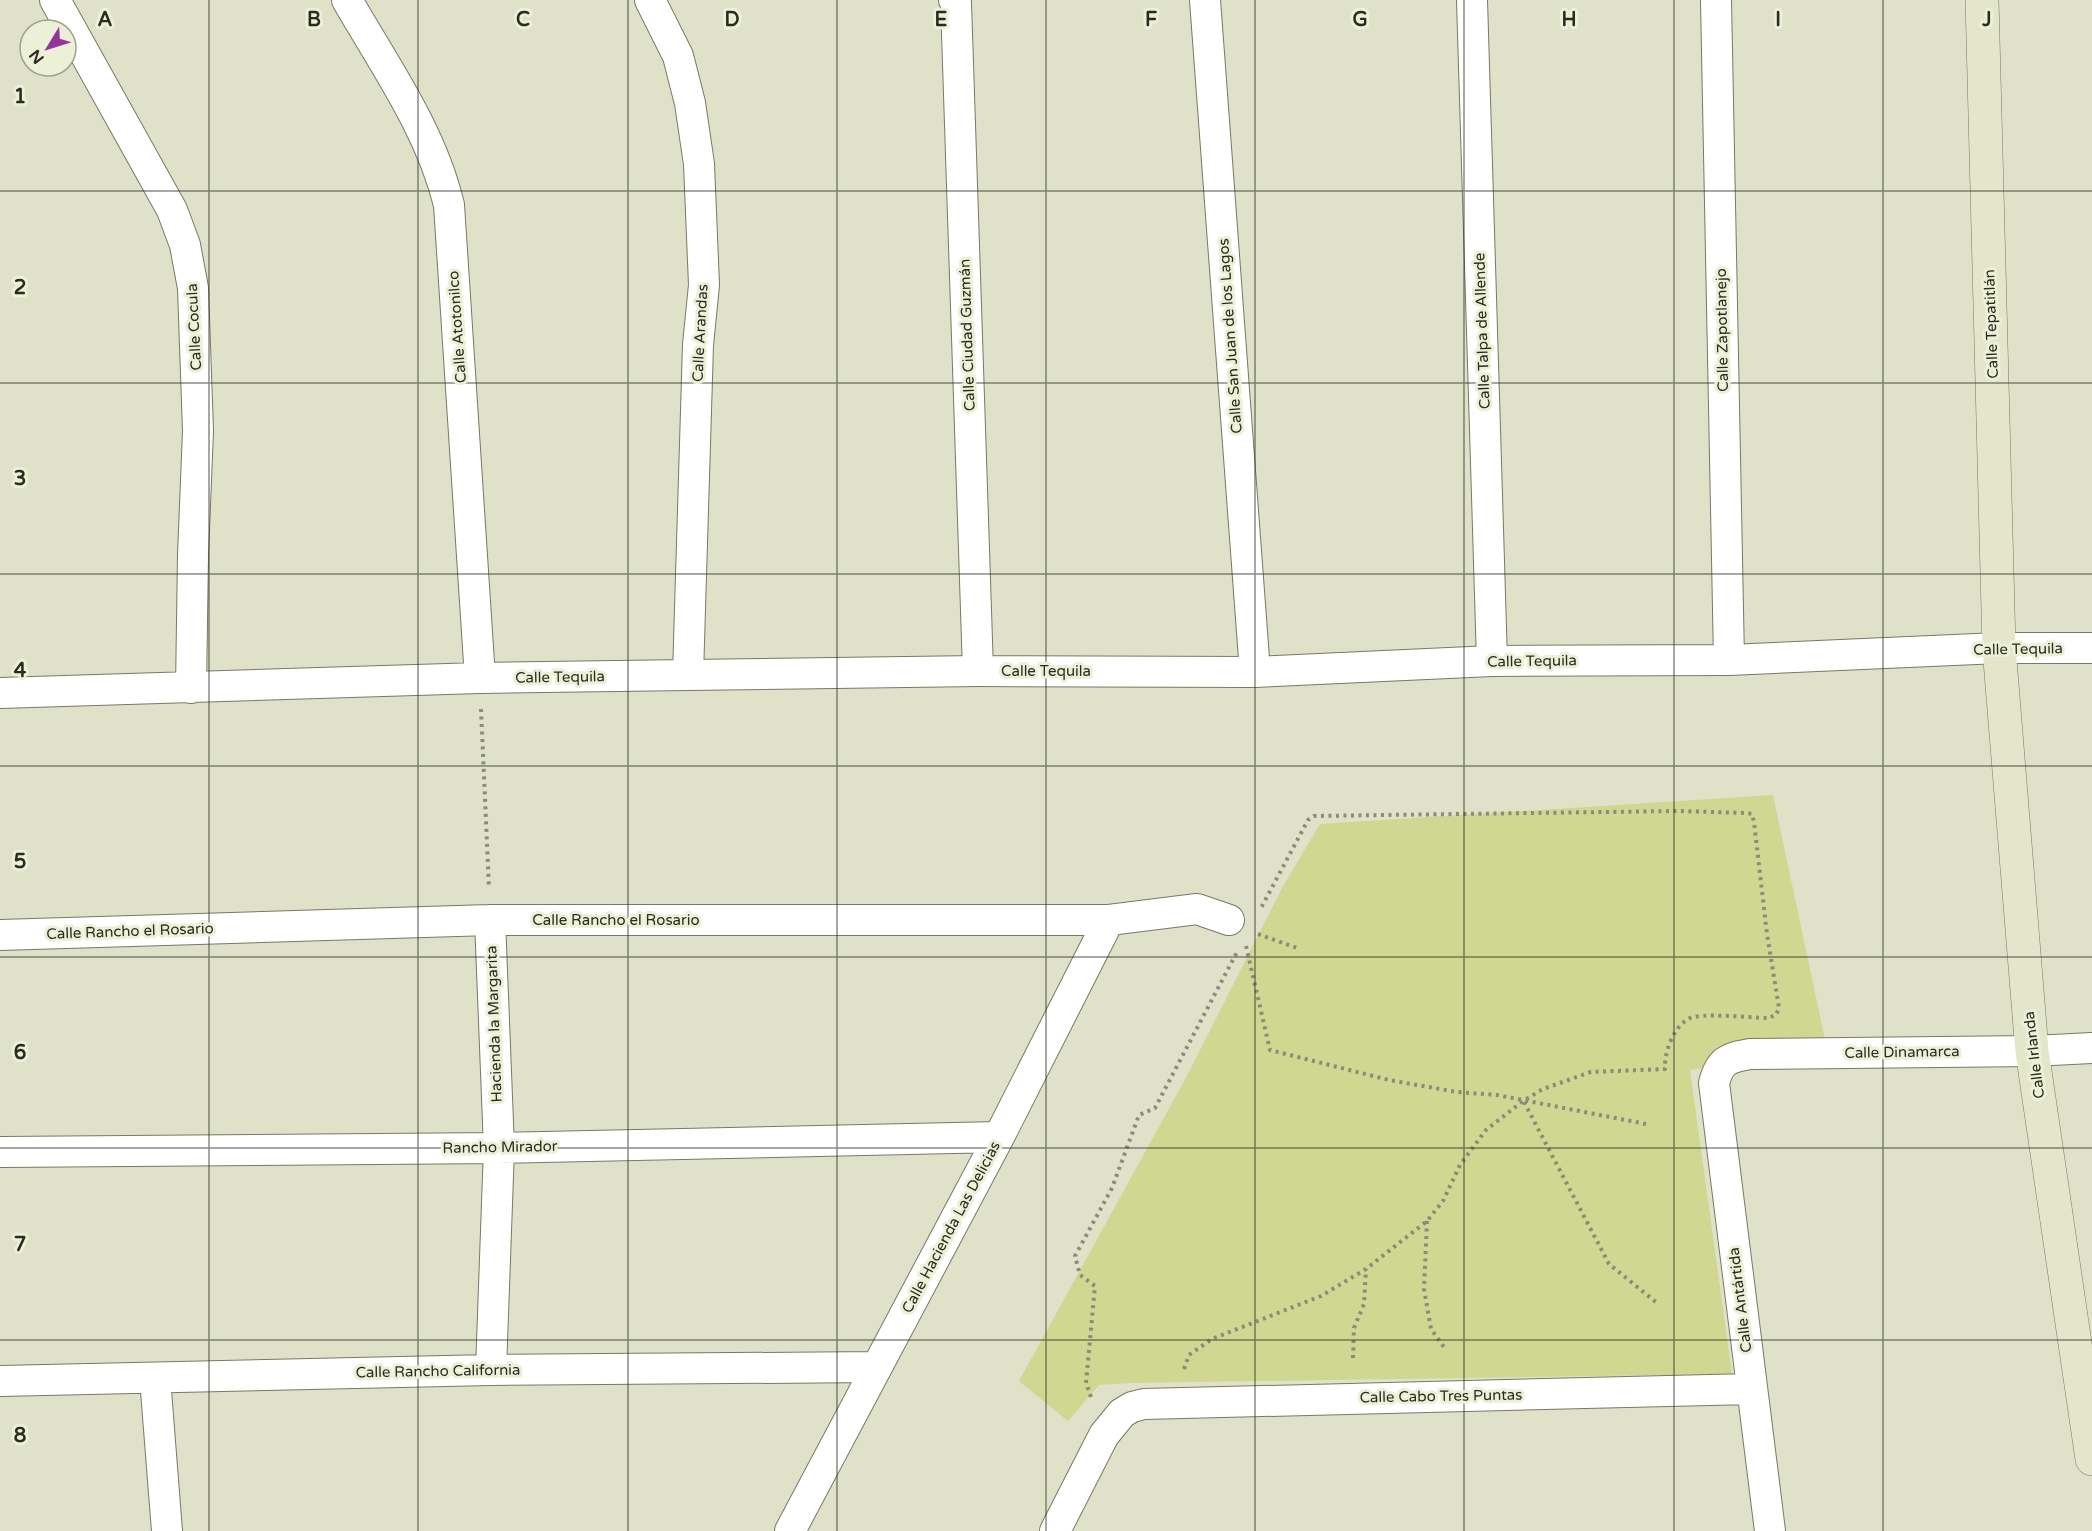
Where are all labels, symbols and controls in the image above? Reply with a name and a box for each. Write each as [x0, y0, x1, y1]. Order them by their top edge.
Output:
text: A [98, 8, 113, 32]
text: B [307, 8, 321, 32]
text: C [516, 8, 530, 32]
text: D [724, 8, 740, 32]
text: E [935, 8, 948, 32]
text: F [1145, 8, 1157, 32]
text: G [1352, 8, 1368, 32]
text: H [1561, 8, 1577, 32]
text: I [1775, 8, 1781, 32]
text: J [1981, 8, 1992, 32]
north arrow [18, 18, 78, 78]
text: N [25, 45, 49, 68]
text: 1 [14, 85, 26, 109]
street label: Calle San Juan de los Lagos [1214, 238, 1246, 434]
street label: Calle Talpa de Allende [1470, 252, 1494, 410]
street label: Calle Ciudad Guzmán [955, 258, 979, 412]
street label: Calle Zapotlanejo [1712, 268, 1732, 392]
street label: Calle Tepatitlán [1980, 269, 2002, 379]
street label: Calle Atotonilco [444, 270, 470, 384]
text: 2 [14, 276, 26, 300]
street label: Calle Cocula [183, 283, 205, 371]
street label: Calle Arandas [688, 283, 712, 383]
text: 3 [14, 467, 26, 491]
street label: Calle Tequila [1973, 639, 2063, 659]
street label: Calle Tequila [1487, 651, 1577, 671]
text: 4 [14, 659, 27, 683]
street label: Calle Tequila [1001, 662, 1091, 680]
street label: Calle Tequila [515, 667, 605, 687]
text: 5 [14, 850, 26, 874]
street label: Calle Rancho el Rosario [532, 911, 700, 929]
street label: Calle Rancho el Rosario [46, 919, 214, 943]
street label: Hacienda la Margarita [482, 945, 506, 1103]
street label: Calle Irlanda [2020, 1010, 2048, 1100]
text: 6 [14, 1041, 26, 1065]
street label: Calle Dinamarca [1844, 1042, 1960, 1062]
street label: Rancho Mirador [442, 1137, 558, 1157]
street label: Calle Hacienda Las Delicias [898, 1138, 1004, 1316]
text: 7 [14, 1233, 26, 1257]
street label: Calle Antártida [1725, 1246, 1755, 1354]
street label: Calle Rancho California [355, 1361, 521, 1381]
street label: Calle Cabo Tres Puntas [1359, 1386, 1523, 1406]
text: 8 [14, 1424, 26, 1448]

